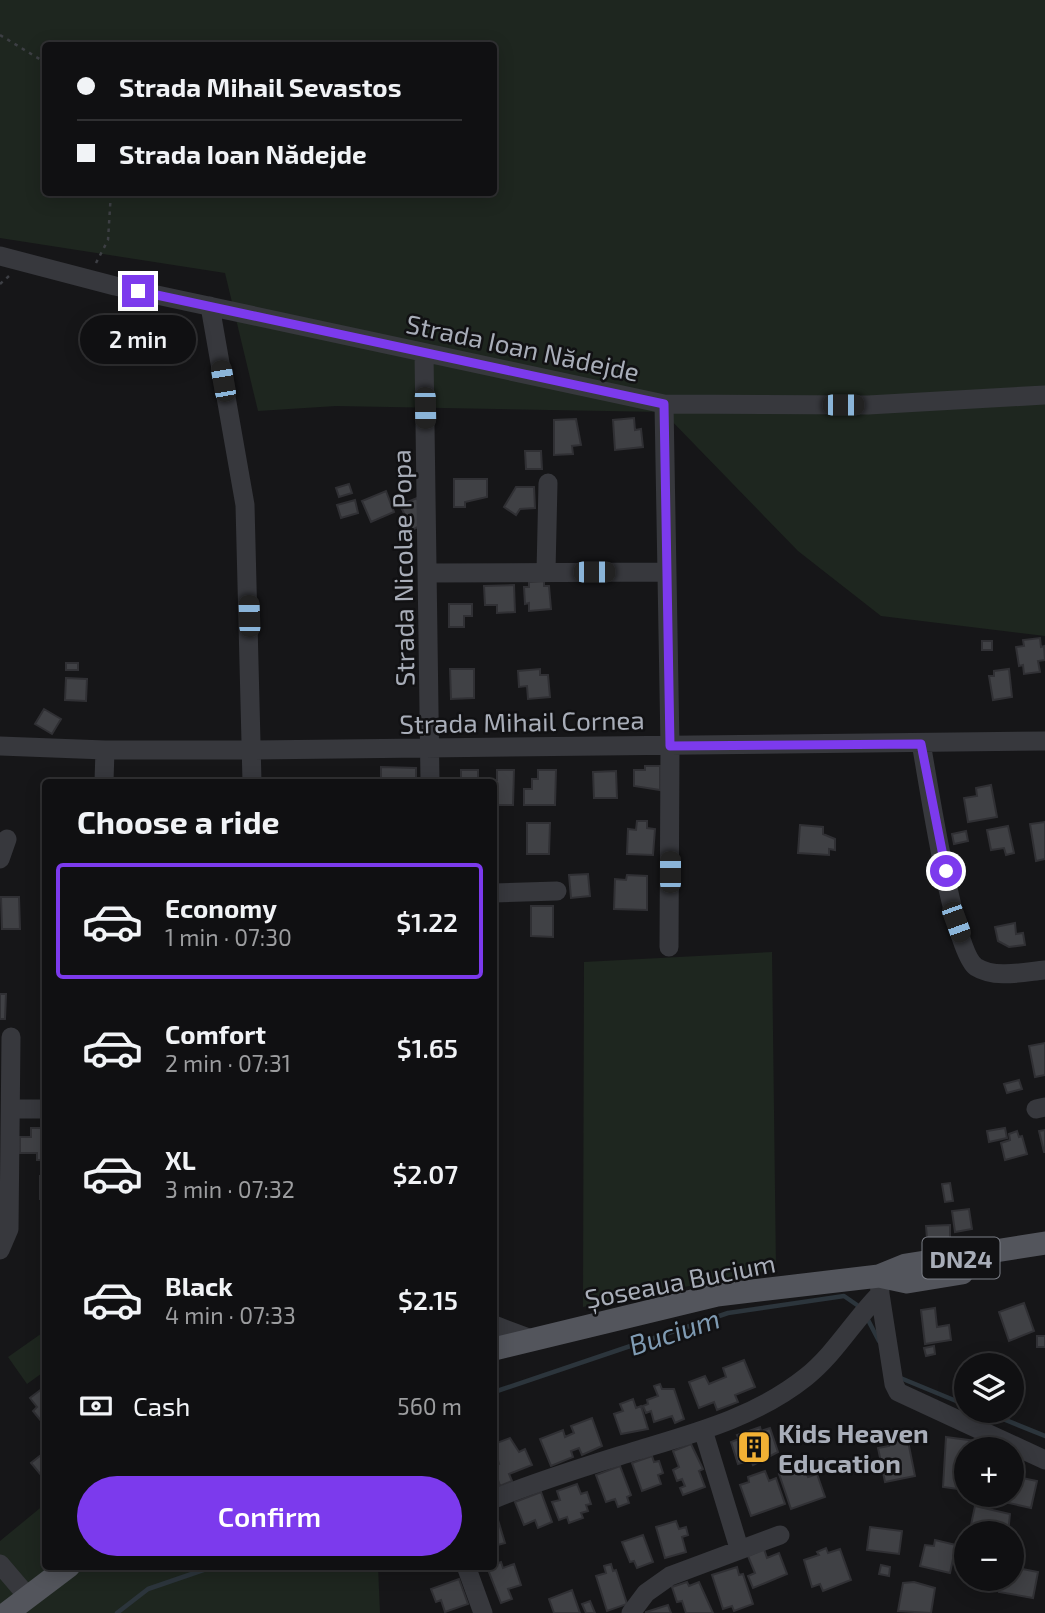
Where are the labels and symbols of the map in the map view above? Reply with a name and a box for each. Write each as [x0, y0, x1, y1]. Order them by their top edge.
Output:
route end [122, 275, 154, 307]
street label: Strada Ioan Nădejde [404, 307, 642, 387]
callout: 2 min [80, 316, 196, 364]
car [210, 358, 237, 404]
car [415, 387, 436, 429]
car [823, 395, 865, 416]
street label: Strada Nicolae Popa [384, 449, 420, 687]
car [574, 562, 616, 583]
car [238, 595, 261, 637]
street label: Strada Mihail Cornea [399, 703, 645, 739]
car [660, 851, 681, 893]
route start [930, 855, 962, 887]
car [939, 899, 974, 945]
road number: DN24 [922, 1238, 1000, 1278]
street label: Șoseaua Bucium [582, 1246, 778, 1316]
water label: Bucium [624, 1300, 724, 1362]
place label: Kids Heaven Education [778, 1417, 929, 1478]
building icon: Kids Heaven Education [735, 1428, 773, 1466]

